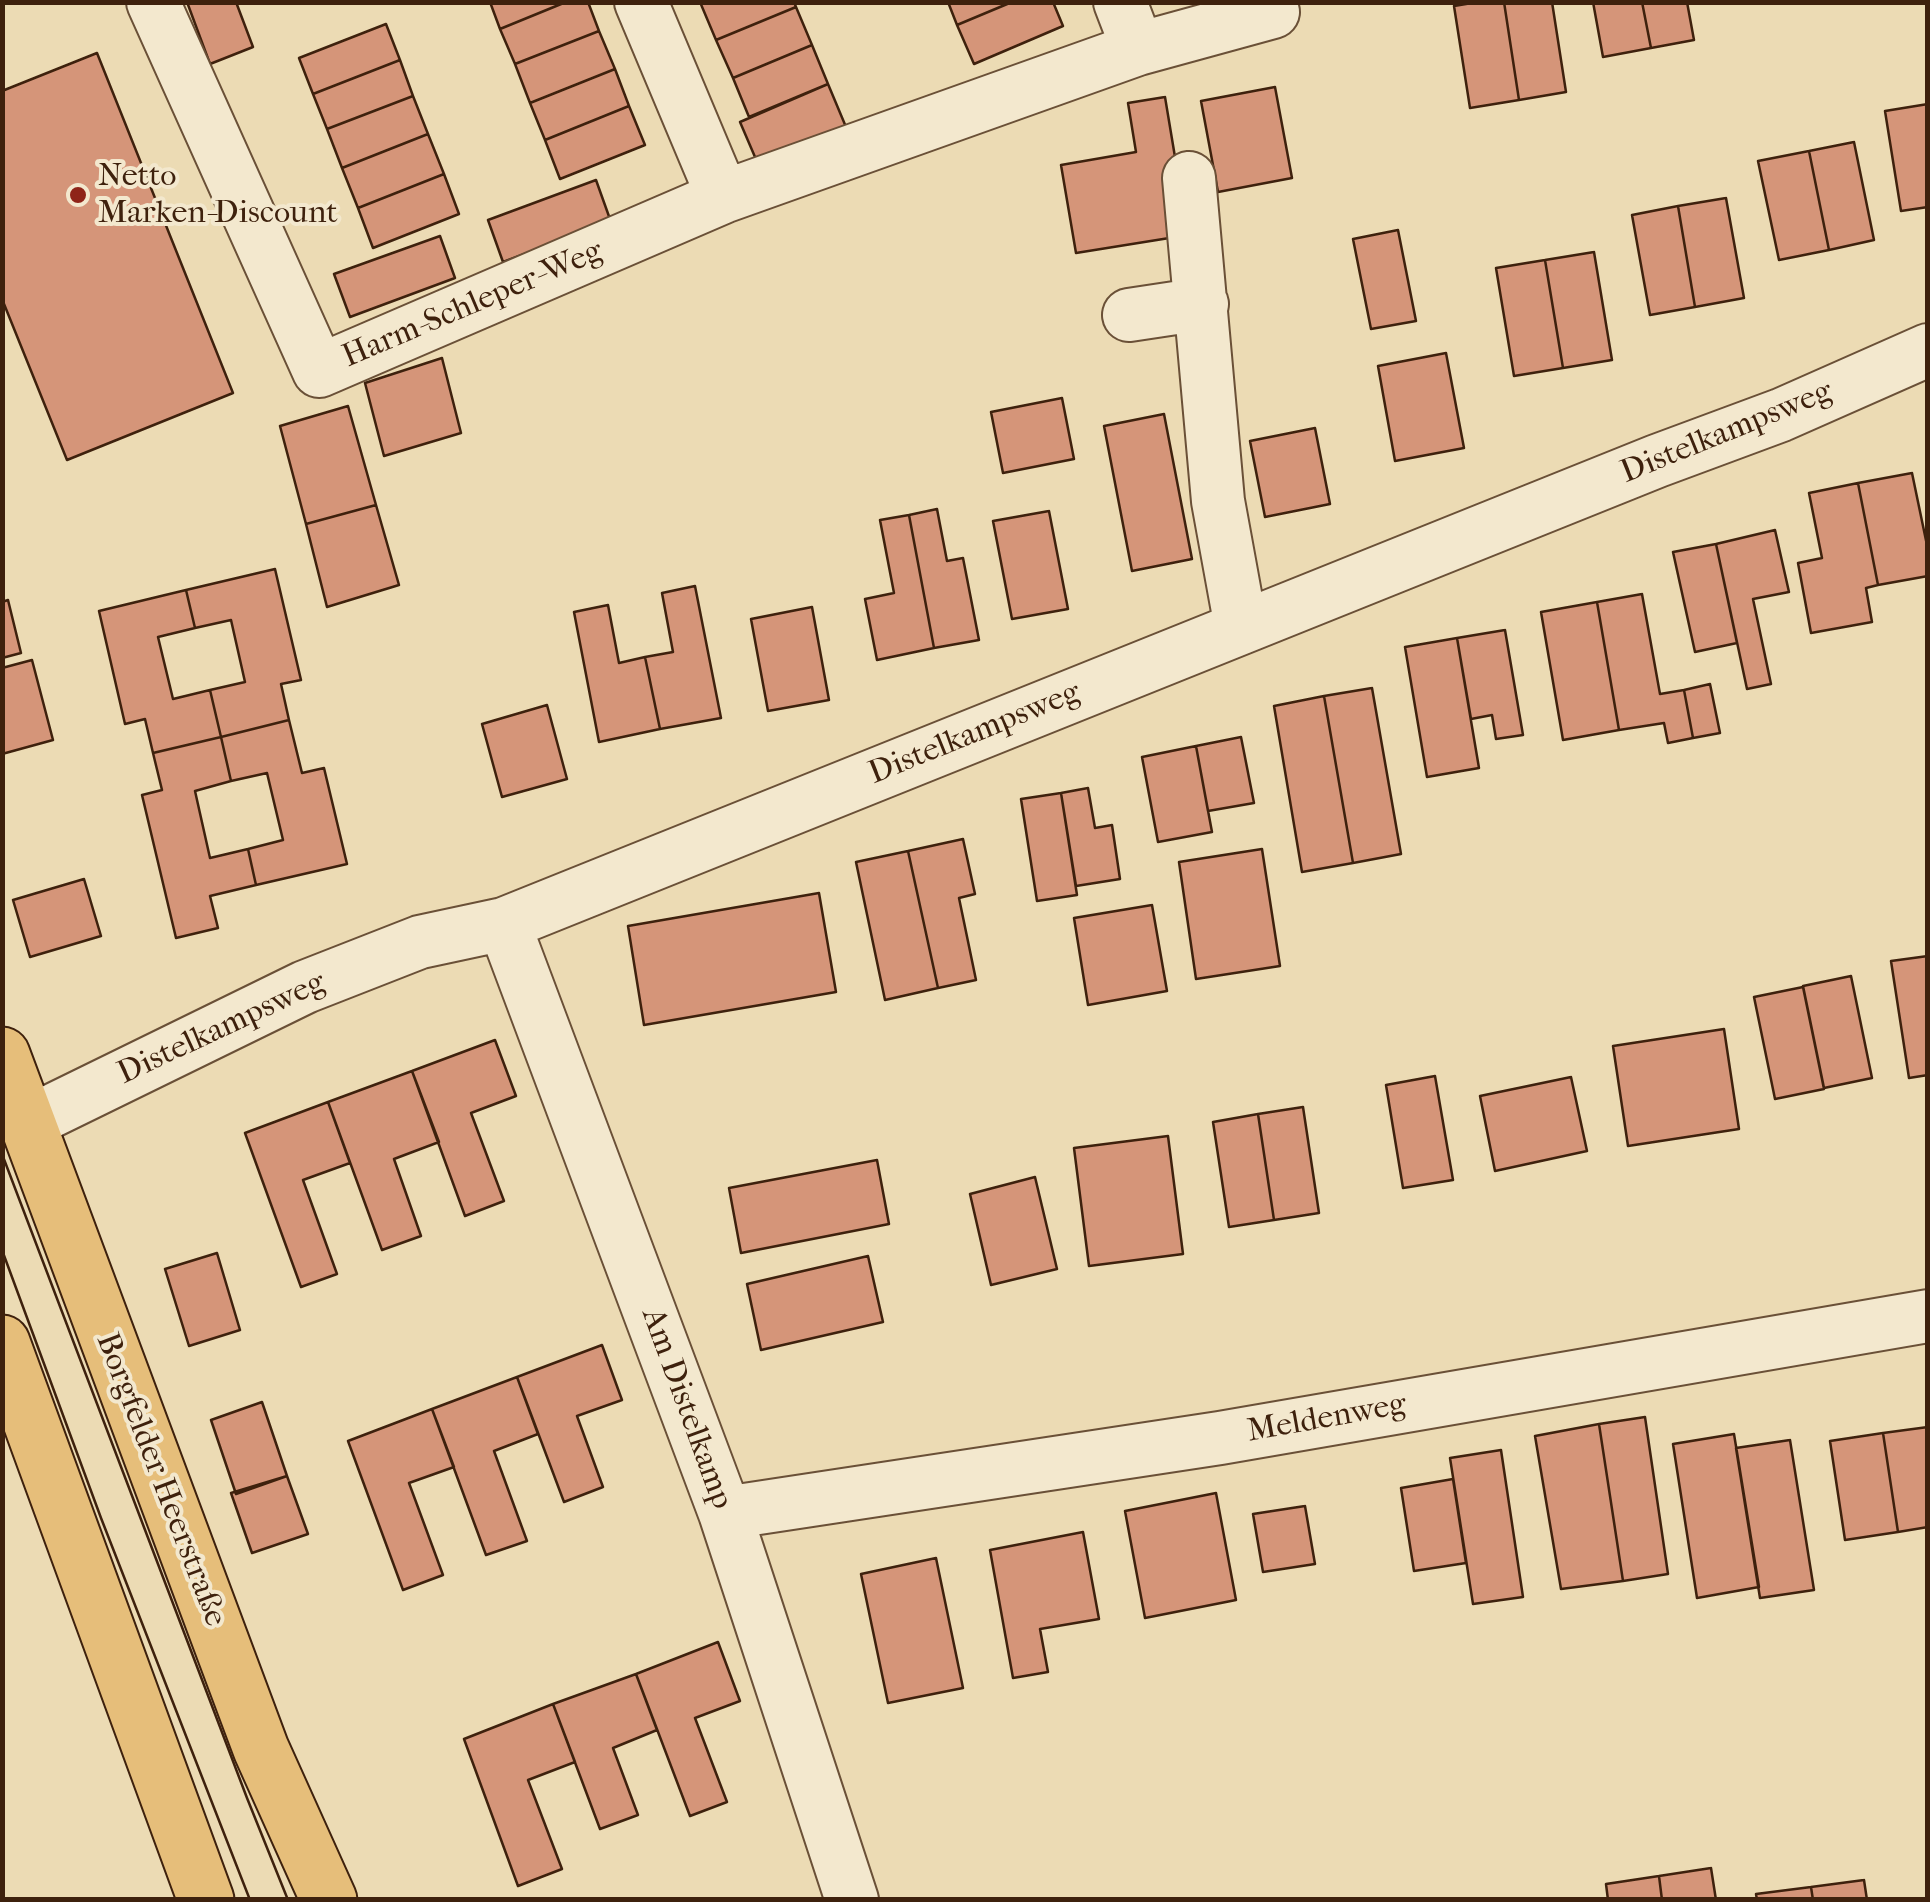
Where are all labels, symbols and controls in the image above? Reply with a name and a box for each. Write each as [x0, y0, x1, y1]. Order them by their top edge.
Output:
place label: Netto Marken-Discount [98, 158, 338, 233]
marker: Netto Marken-Discount [67, 184, 89, 206]
street label: Harm-Schleper-Weg [337, 233, 609, 377]
street label: Distelkampsweg [1616, 373, 1838, 493]
street label: Distelkampsweg [864, 674, 1086, 794]
street label: Distelkampsweg [112, 964, 332, 1094]
street label: Am Distelkamp [632, 1303, 740, 1515]
street label: Borgfelder Heerstraße [86, 1328, 234, 1632]
street label: Meldenweg [1245, 1386, 1409, 1452]

